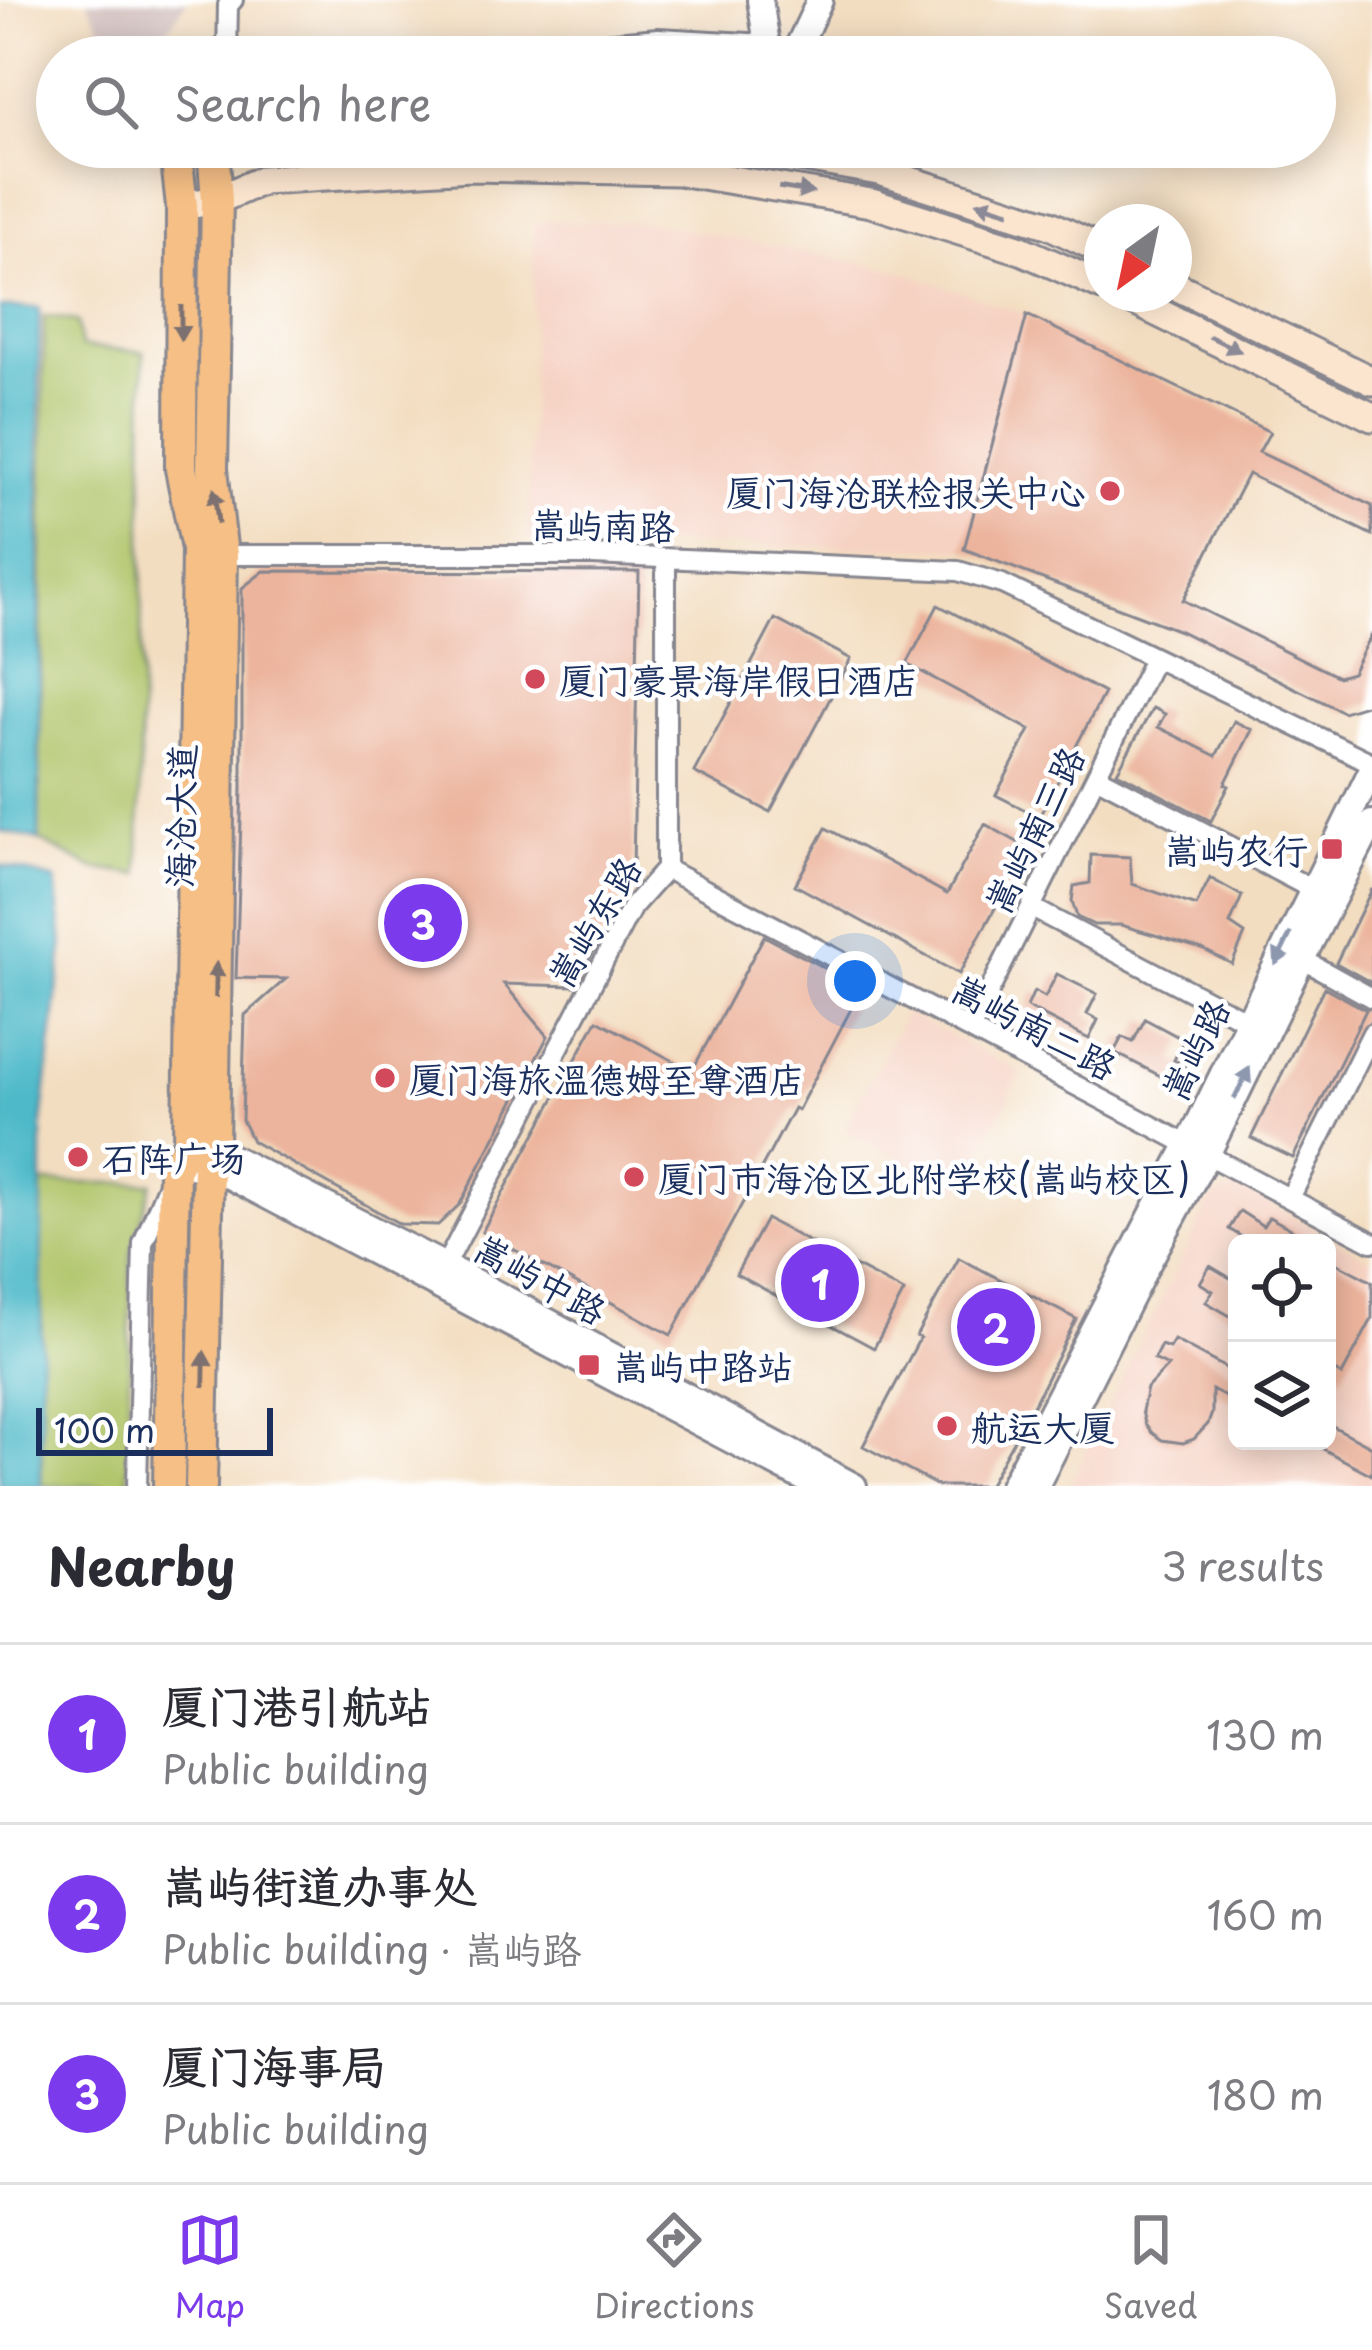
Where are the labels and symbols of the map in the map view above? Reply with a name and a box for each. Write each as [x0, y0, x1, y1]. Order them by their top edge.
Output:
one-way arrow [778, 181, 815, 200]
one-way arrow [975, 197, 1011, 215]
north arrow [1084, 204, 1192, 312]
one-way arrow [171, 305, 191, 343]
one-way arrow [1208, 334, 1242, 354]
place label: 厦门海沧联检报关中心 [726, 464, 1086, 518]
marker: 厦门海沧联检报关中心 [1097, 478, 1123, 504]
one-way arrow [207, 487, 226, 524]
street label: 嵩屿南路 [531, 496, 675, 552]
place label: 厦门豪景海岸假日酒店 [559, 652, 919, 706]
marker: 厦门豪景海岸假日酒店 [522, 666, 548, 692]
street label: 嵩屿南三路 [969, 736, 1097, 922]
street label: 海沧大道 [151, 744, 207, 888]
place label: 嵩屿农行 [1164, 822, 1308, 876]
marker: 嵩屿农行 [1319, 836, 1345, 862]
street label: 嵩屿东路 [533, 845, 653, 997]
pin: 3 [384, 878, 462, 968]
one-way arrow [1273, 932, 1293, 966]
your location [825, 951, 885, 1011]
one-way arrow [206, 960, 225, 998]
street label: 嵩屿南二路 [943, 960, 1127, 1092]
street label: 嵩屿路 [1146, 989, 1242, 1109]
place label: 厦门海旅温德姆至尊酒店 [409, 1051, 805, 1105]
marker: 厦门海旅温德姆至尊酒店 [372, 1065, 398, 1091]
one-way arrow [1232, 1065, 1252, 1100]
place label: 石阵广场 [102, 1130, 246, 1184]
marker: 石阵广场 [65, 1144, 91, 1170]
place label: 厦门市海沧区北附学校(嵩屿校区) [658, 1150, 1190, 1204]
marker: 厦门市海沧区北附学校(嵩屿校区) [621, 1164, 647, 1190]
street label: 嵩屿中路 [465, 1219, 617, 1337]
pin: 1 [781, 1238, 859, 1328]
pin: 2 [957, 1282, 1035, 1372]
place label: 嵩屿中路站 [613, 1338, 793, 1392]
one-way arrow [194, 1349, 213, 1387]
marker: 嵩屿中路站 [576, 1352, 602, 1378]
place label: 航运大厦 [971, 1399, 1115, 1453]
scale bar [36, 1402, 273, 1455]
marker: 航运大厦 [934, 1413, 960, 1439]

